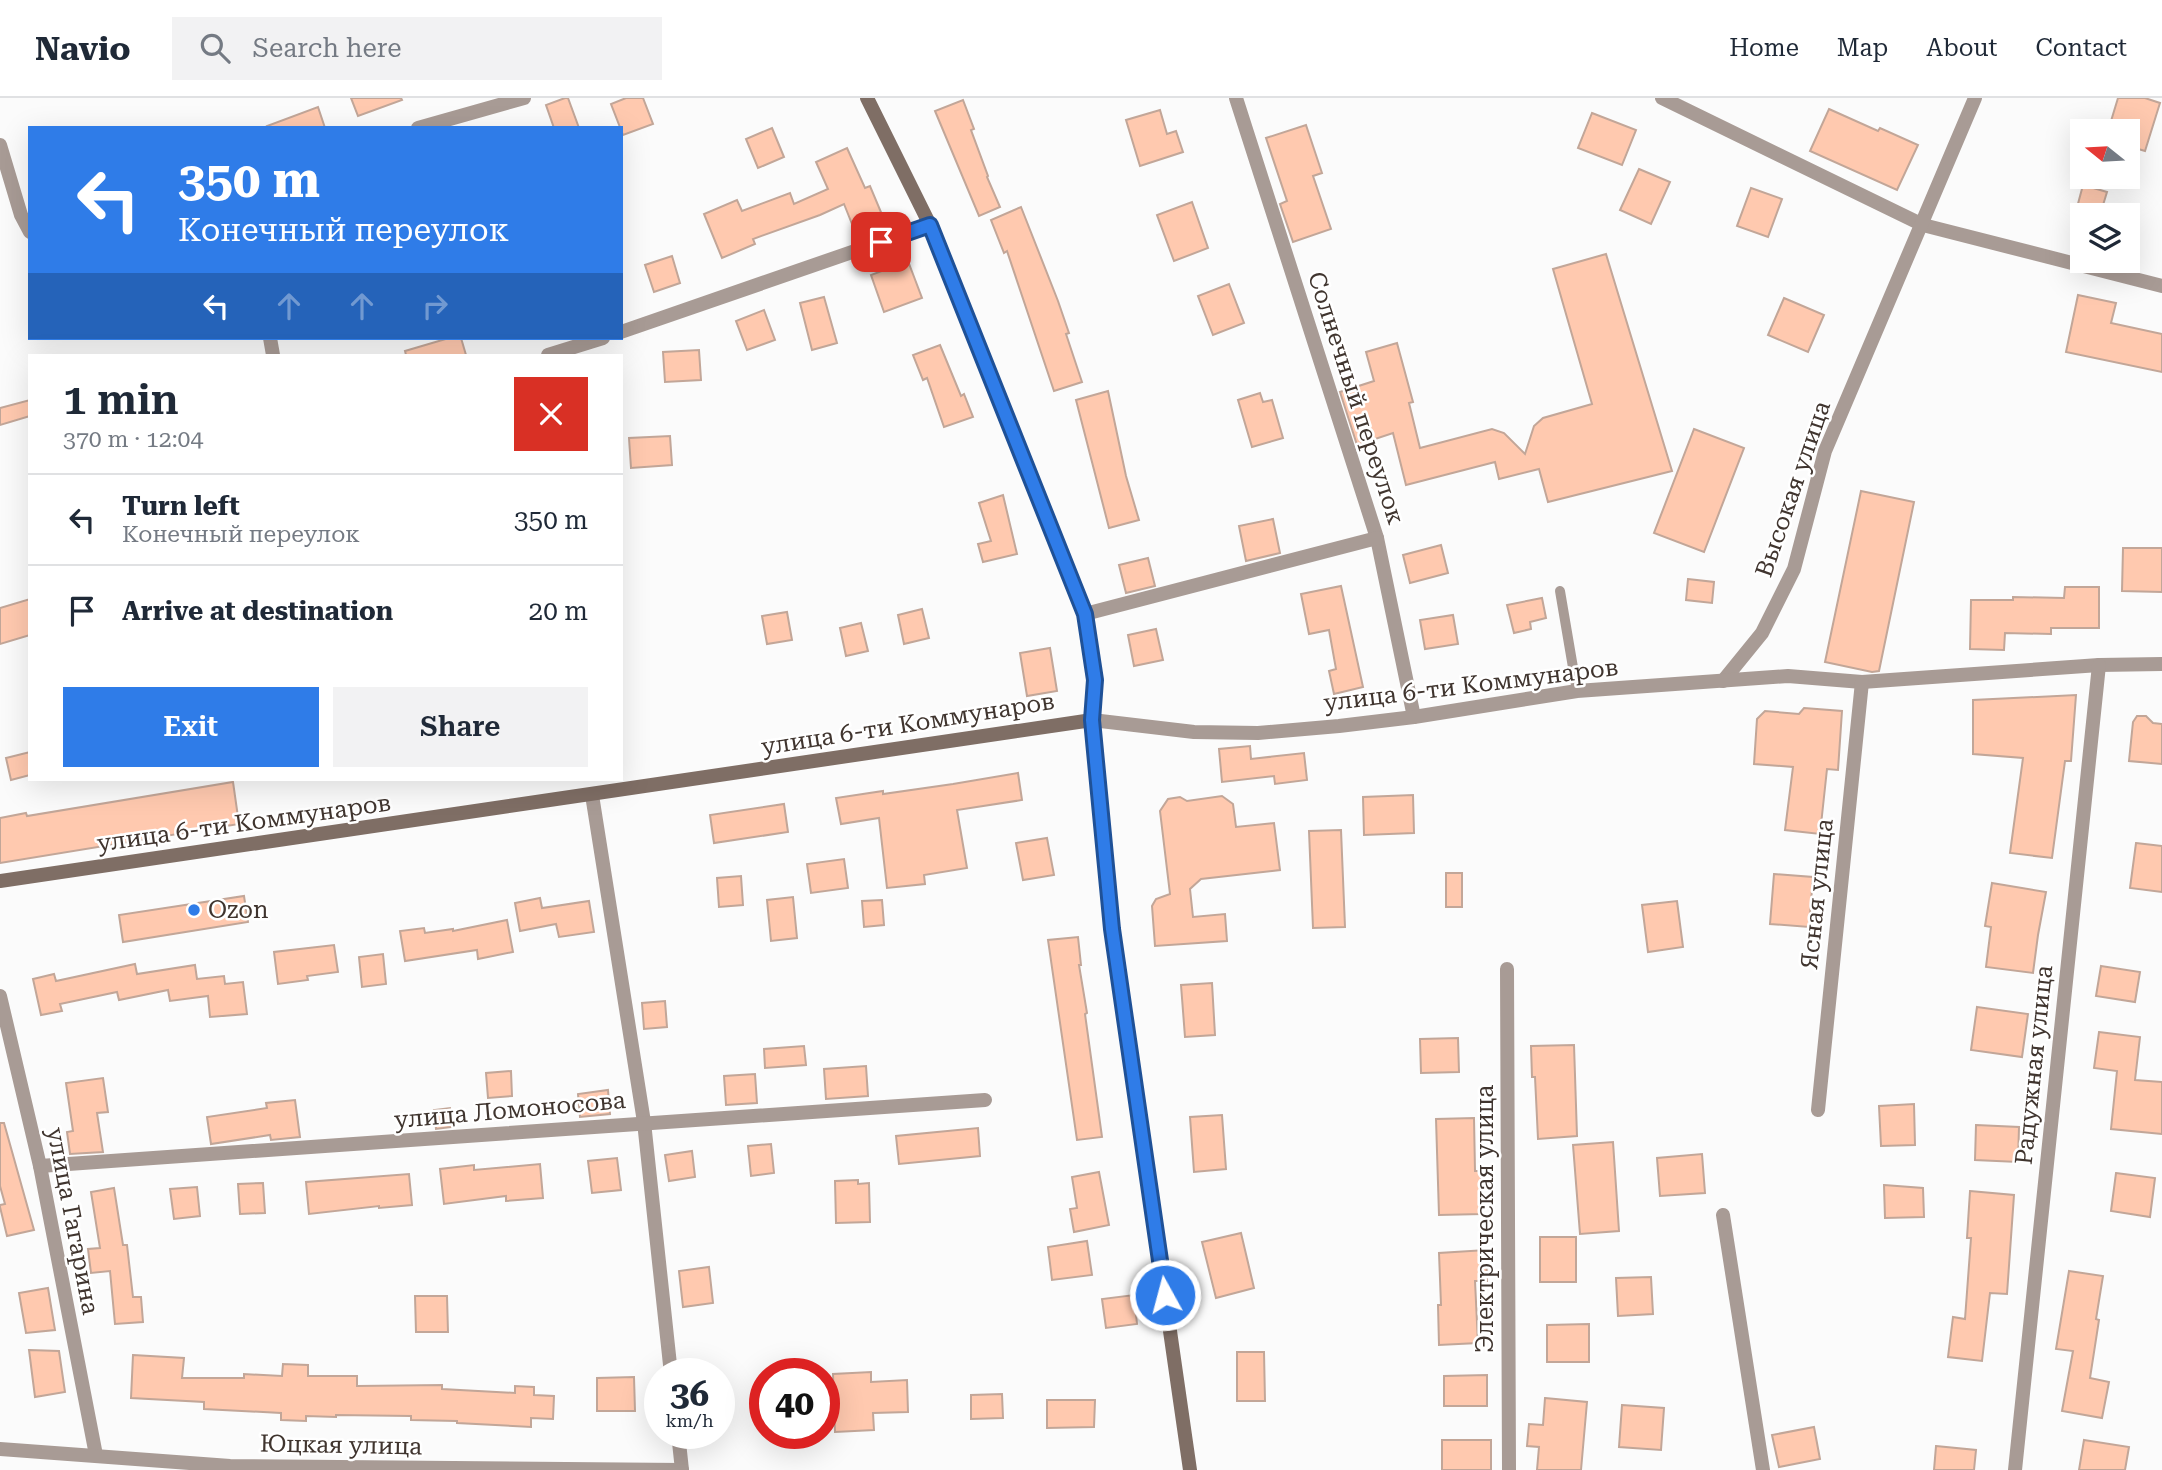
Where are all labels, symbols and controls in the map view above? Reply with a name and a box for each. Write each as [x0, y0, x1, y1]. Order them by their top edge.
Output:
search box [172, 17, 662, 80]
text: Navio [35, 29, 130, 68]
icon: search [196, 29, 234, 67]
text: Search here [252, 33, 401, 63]
text: Home [1729, 34, 1799, 62]
text: Map [1837, 34, 1888, 62]
text: About [1926, 34, 1997, 62]
text: Contact [2035, 34, 2127, 62]
north arrow [2070, 119, 2140, 189]
map controls [2070, 119, 2140, 273]
text: 350 m [178, 152, 320, 209]
icon: left [63, 154, 154, 245]
button: layers [2070, 203, 2140, 273]
text: Конечный переулок [178, 211, 509, 249]
pin [851, 212, 911, 272]
icon: arrive [862, 223, 900, 261]
street label: Солнечный переулок [1302, 268, 1410, 528]
icon: left [197, 287, 235, 325]
icon: ahead [270, 287, 308, 325]
icon: ahead [343, 287, 381, 325]
icon: right [416, 287, 454, 325]
text: 1 min [63, 375, 179, 424]
button: close [514, 377, 588, 451]
street label: Высокая улица [1750, 397, 1836, 581]
text: 370 m · 12:04 [63, 426, 203, 453]
text: Turn left [122, 491, 240, 521]
icon: left [63, 501, 101, 539]
text: 350 m [514, 505, 588, 535]
text: Конечный переулок [122, 521, 360, 548]
icon: arrive [63, 592, 101, 630]
text: Arrive at destination [122, 596, 393, 626]
text: 20 m [529, 596, 588, 626]
street label: улица 6-ти Коммунаров [1322, 653, 1620, 717]
button: Exit [63, 687, 319, 767]
button: Share [333, 687, 588, 767]
street label: улица 6-ти Коммунаров [759, 687, 1057, 761]
street label: улица 6-ти Коммунаров [95, 789, 393, 857]
street label: Ясная улица [1795, 817, 1839, 971]
place label: Ozon [208, 896, 269, 924]
marker: Ozon [186, 902, 202, 918]
street label: Радужная улица [2010, 964, 2058, 1166]
street label: Электрическая улица [1471, 1085, 1499, 1353]
street label: улица Ломоносова [393, 1086, 627, 1134]
street label: улица Гагарина [41, 1125, 105, 1317]
position arrow [1128, 1258, 1202, 1332]
speed limit sign: 40 [749, 1358, 840, 1449]
text: 36 [670, 1374, 709, 1415]
text: km/h [665, 1410, 714, 1431]
street label: Юцкая улица [260, 1430, 422, 1460]

